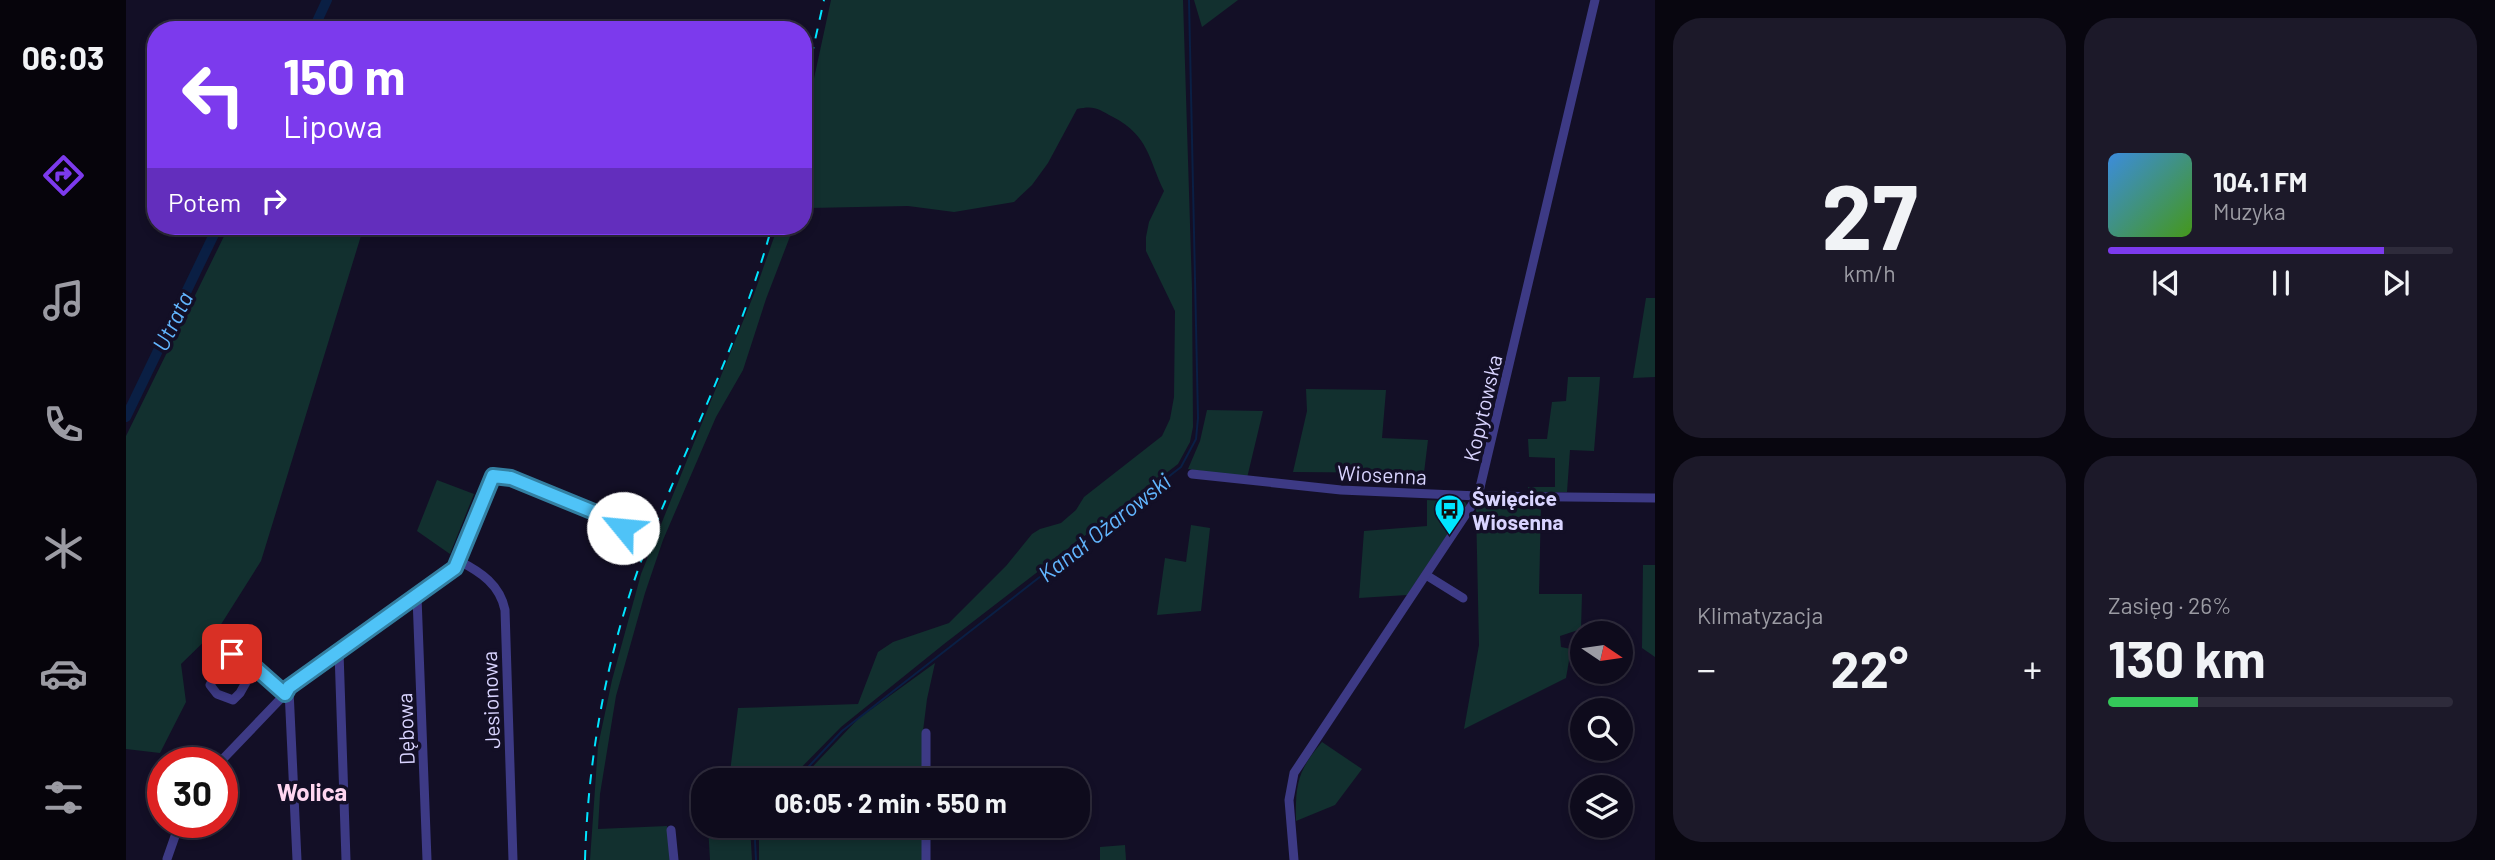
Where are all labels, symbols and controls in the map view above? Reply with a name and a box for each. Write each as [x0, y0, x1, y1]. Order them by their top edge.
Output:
text: 06:03 [22, 38, 104, 76]
text: 150 m [283, 46, 405, 105]
icon: left [168, 49, 259, 140]
text: Lipowa [283, 106, 383, 144]
icon: directions [39, 151, 88, 200]
text: 27 [1821, 159, 1918, 268]
text: 104.1 FM [2213, 166, 2307, 197]
icon: right [255, 182, 293, 220]
text: Potem [168, 186, 241, 217]
text: Muzyka [2213, 197, 2286, 225]
text: km/h [1843, 259, 1896, 287]
icon: previous [2147, 264, 2185, 302]
icon: pause [2262, 264, 2300, 302]
icon: next [2377, 264, 2415, 302]
icon: music [39, 276, 88, 325]
water label: Utrata [146, 287, 198, 355]
street label: Kopytowska [1458, 352, 1506, 464]
icon: phone [39, 400, 88, 449]
street label: Wiosenna [1336, 459, 1428, 489]
water label: Kanał Ożarowski [1032, 466, 1176, 587]
place label: Święcice Wiosenna [1472, 485, 1564, 534]
position arrow [586, 491, 660, 565]
bus stop icon: Święcice Wiosenna [1432, 492, 1466, 536]
icon: climate [39, 524, 88, 573]
text: Zasięg · 26% [2108, 591, 2232, 619]
text: Klimatyzacja [1697, 601, 1823, 629]
north arrow [1570, 621, 1633, 684]
map controls [1570, 621, 1633, 838]
pin [202, 624, 262, 684]
text: 130 km [2108, 626, 2266, 688]
icon: arrive [213, 635, 251, 673]
text: 22° [1831, 636, 1908, 698]
text: − [1697, 645, 1716, 691]
text: + [2023, 645, 2042, 691]
icon: car [39, 649, 88, 698]
street label: Jesionowa [476, 651, 504, 749]
street label: Dębowa [391, 693, 419, 765]
button: search [1570, 698, 1633, 761]
speed limit sign: 30 [147, 747, 238, 838]
icon: filters [39, 773, 88, 822]
button: layers [1570, 775, 1633, 838]
district label: Wolica [277, 777, 347, 806]
text: 06:05 · 2 min · 550 m [774, 787, 1007, 818]

